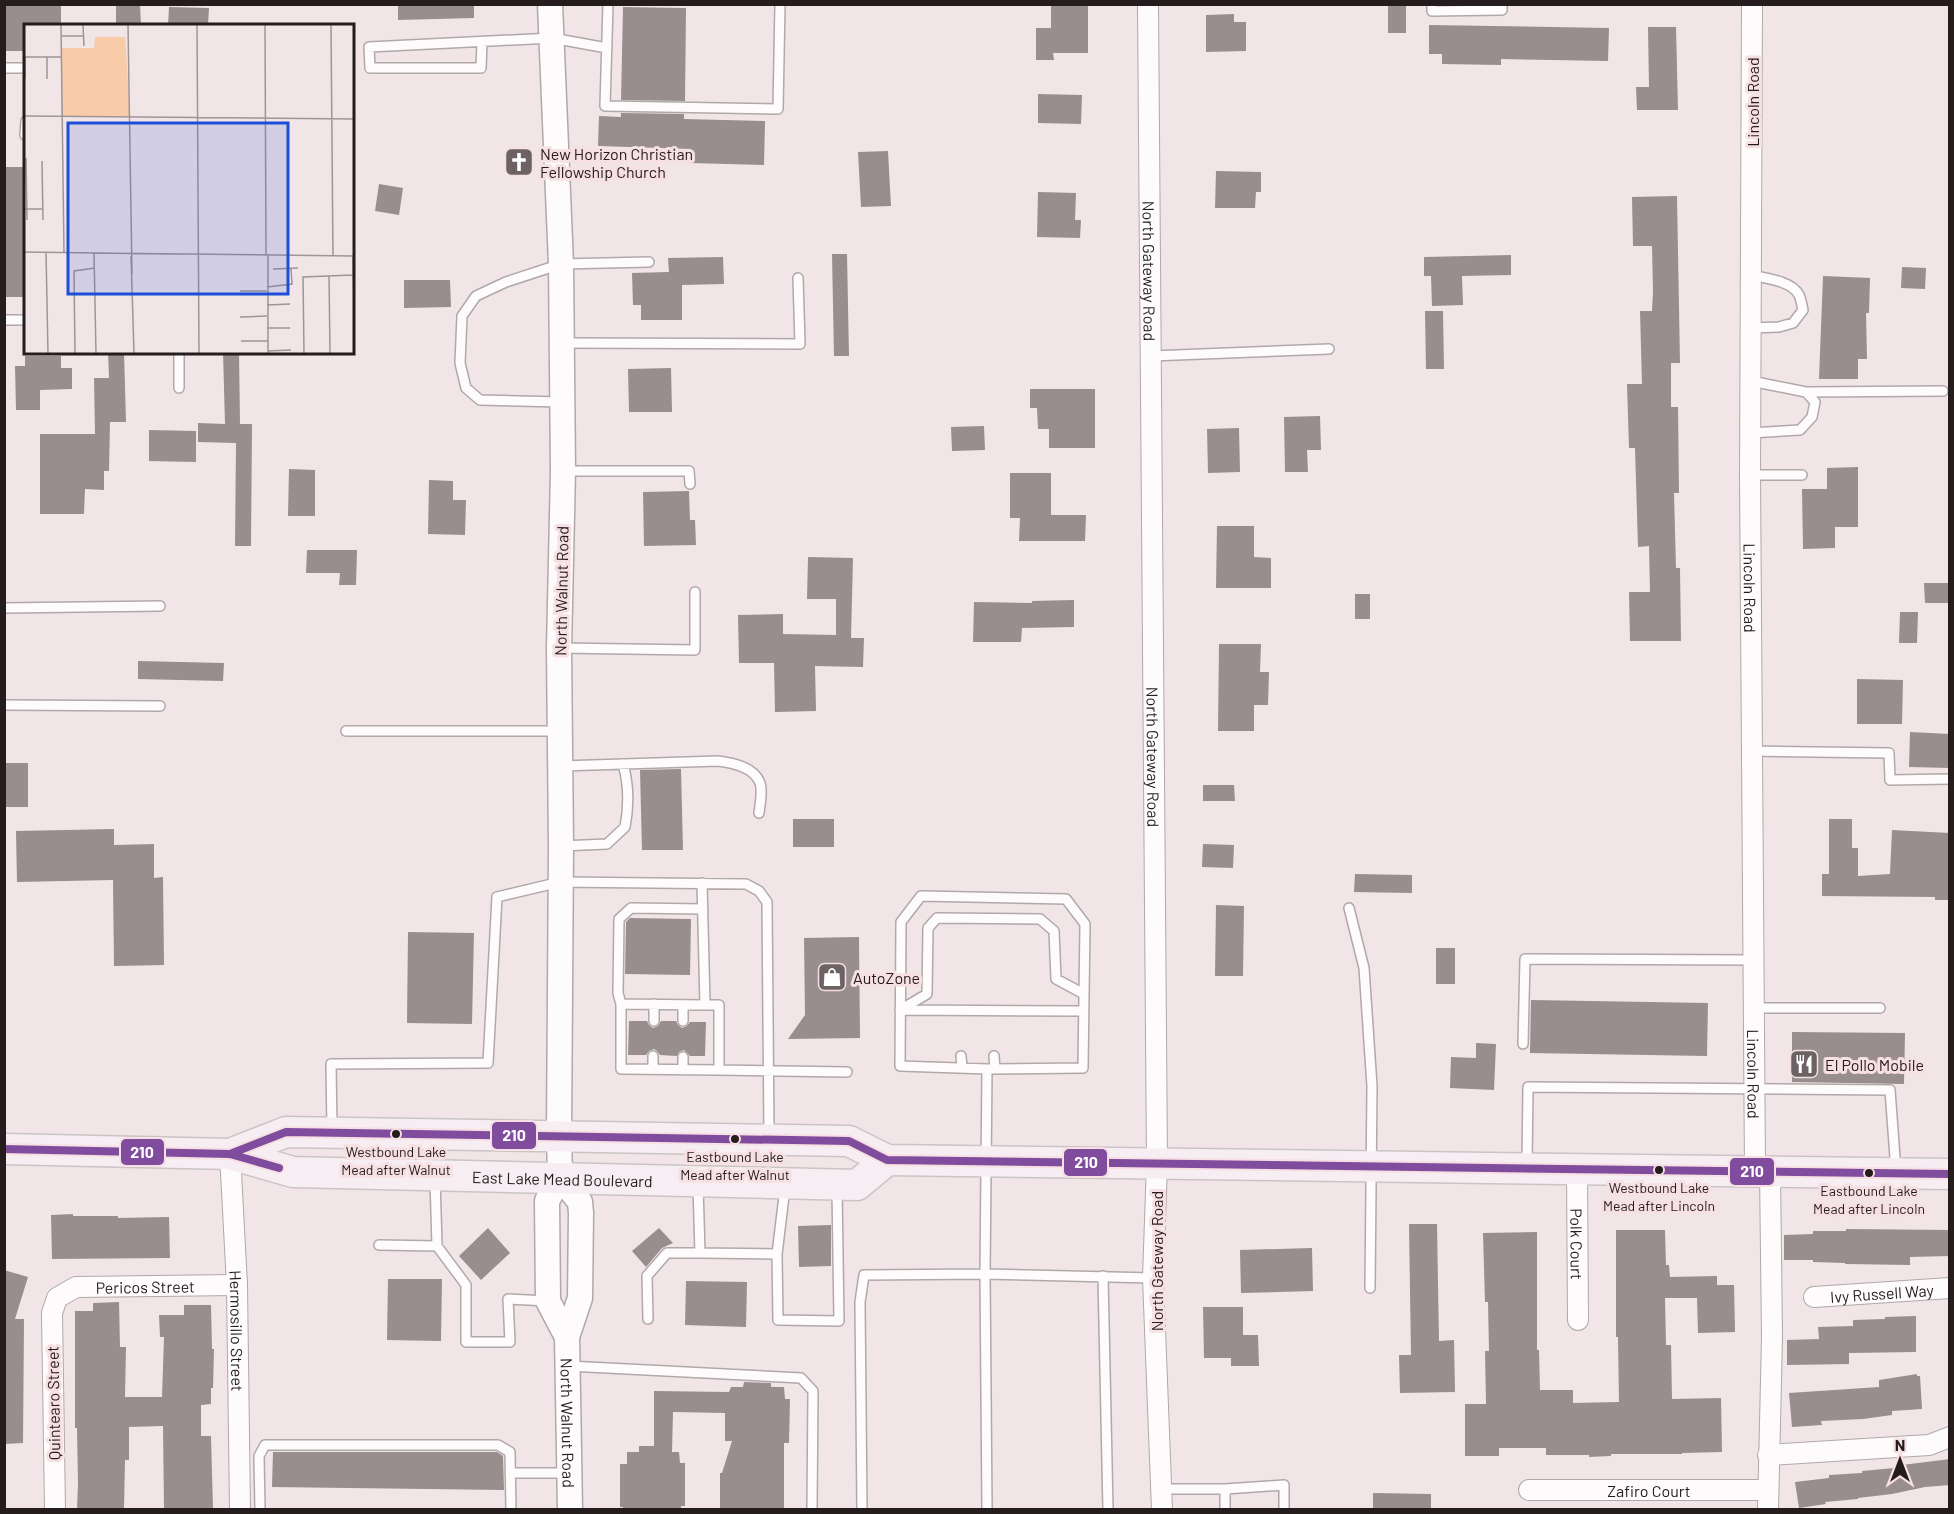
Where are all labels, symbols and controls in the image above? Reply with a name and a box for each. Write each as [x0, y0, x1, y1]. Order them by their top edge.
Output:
inset map [24, 24, 354, 354]
street label: Lincoln Road [1743, 57, 1762, 147]
place label: New Horizon Christian Fellowship Church [540, 144, 693, 181]
church icon: New Horizon Christian Fellowship Church [503, 146, 535, 178]
street label: North Gateway Road [1140, 201, 1160, 341]
street label: North Walnut Road [550, 526, 572, 656]
street label: Lincoln Road [1741, 543, 1761, 633]
street label: North Gateway Road [1144, 687, 1164, 827]
shop icon: AutoZone [816, 961, 848, 993]
place label: AutoZone [853, 968, 920, 987]
street label: Lincoln Road [1744, 1029, 1764, 1119]
restaurant icon: El Pollo Mobile [1788, 1048, 1820, 1080]
place label: El Pollo Mobile [1825, 1055, 1924, 1074]
line badge: 210 [491, 1121, 537, 1150]
text: 210 [502, 1125, 526, 1144]
marker: Westbound Lake Mead after Walnut [390, 1128, 402, 1140]
marker: Eastbound Lake Mead after Walnut [729, 1133, 741, 1145]
line badge: 210 [120, 1138, 165, 1166]
text: 210 [130, 1142, 154, 1161]
place label: Westbound Lake Mead after Walnut [341, 1143, 451, 1178]
place label: Eastbound Lake Mead after Walnut [680, 1148, 790, 1183]
line badge: 210 [1063, 1148, 1108, 1177]
text: 210 [1074, 1152, 1098, 1171]
line badge: 210 [1729, 1157, 1775, 1186]
text: 210 [1740, 1161, 1764, 1180]
marker: Westbound Lake Mead after Lincoln [1653, 1164, 1665, 1176]
street label: East Lake Mead Boulevard [472, 1167, 653, 1190]
marker: Eastbound Lake Mead after Lincoln [1863, 1167, 1875, 1179]
place label: Westbound Lake Mead after Lincoln [1603, 1179, 1715, 1214]
place label: Eastbound Lake Mead after Lincoln [1813, 1182, 1925, 1217]
street label: North Gateway Road [1147, 1191, 1166, 1331]
street label: Polk Court [1568, 1208, 1587, 1280]
street label: Hermosillo Street [227, 1270, 248, 1392]
street label: Pericos Street [95, 1276, 195, 1296]
street label: Ivy Russell Way [1829, 1280, 1935, 1305]
street label: Quintearo Street [43, 1346, 63, 1460]
street label: North Walnut Road [558, 1358, 579, 1488]
north arrow [1870, 1430, 1930, 1490]
text: N [1895, 1435, 1905, 1454]
street label: Zafiro Court [1607, 1481, 1691, 1500]

